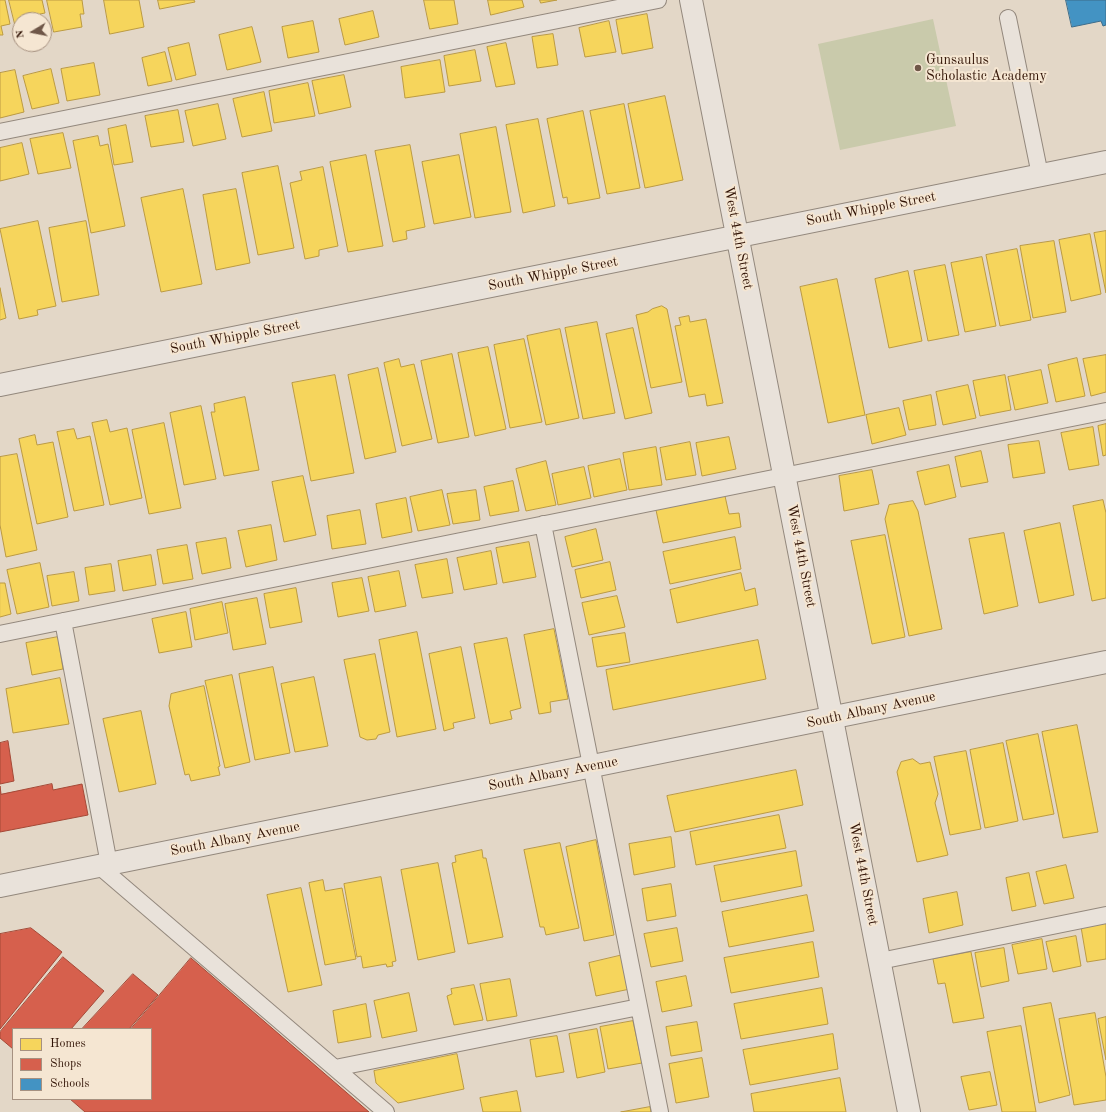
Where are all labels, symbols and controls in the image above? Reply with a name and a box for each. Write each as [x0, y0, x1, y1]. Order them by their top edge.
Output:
north arrow [12, 12, 52, 52]
text: N [15, 29, 27, 39]
place label: Gunsaulus Scholastic Academy [926, 52, 1047, 84]
marker: Gunsaulus Scholastic Academy [913, 63, 923, 73]
street label: West 44th Street [720, 185, 756, 291]
street label: South Whipple Street [805, 188, 937, 230]
street label: South Whipple Street [487, 253, 619, 295]
street label: South Whipple Street [169, 316, 301, 358]
street label: West 44th Street [783, 503, 819, 609]
street label: South Albany Avenue [805, 688, 937, 732]
street label: South Albany Avenue [487, 753, 619, 795]
street label: South Albany Avenue [169, 818, 301, 860]
street label: West 44th Street [845, 821, 881, 927]
legend [12, 1028, 152, 1100]
text: Homes [50, 1038, 86, 1050]
text: Shops [50, 1058, 81, 1070]
text: Schools [50, 1078, 90, 1090]

